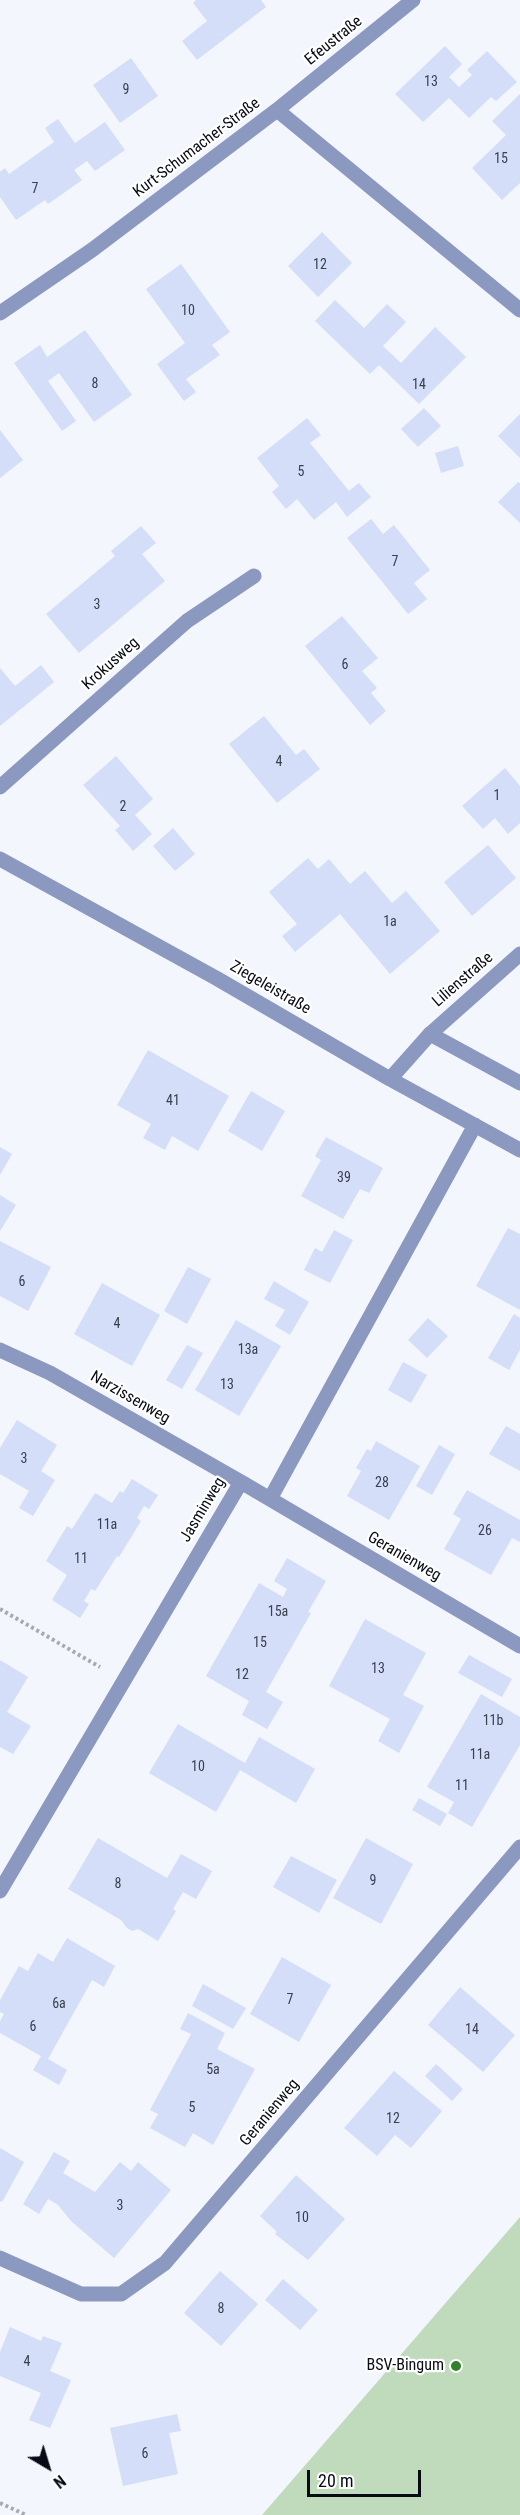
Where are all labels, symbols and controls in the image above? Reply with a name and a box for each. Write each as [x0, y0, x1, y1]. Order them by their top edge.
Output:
street label: Efeustraße [302, 12, 366, 70]
house number: 13 [424, 74, 438, 90]
house number: 9 [123, 82, 129, 98]
street label: Kurt-Schumacher-Straße [130, 94, 264, 202]
house number: 15 [494, 151, 508, 167]
house number: 7 [32, 181, 38, 197]
house number: 12 [313, 257, 327, 273]
house number: 10 [181, 303, 195, 319]
house number: 8 [92, 376, 98, 392]
house number: 14 [412, 377, 426, 393]
house number: 5 [298, 464, 304, 480]
house number: 7 [392, 554, 398, 570]
house number: 3 [94, 597, 100, 613]
street label: Krokusweg [79, 634, 143, 694]
house number: 6 [342, 657, 348, 673]
house number: 4 [276, 754, 282, 770]
house number: 1 [494, 788, 500, 804]
house number: 2 [120, 799, 126, 815]
house number: 1a [383, 914, 397, 930]
street label: Lilienstraße [429, 948, 497, 1012]
street label: Ziegeleistraße [226, 957, 314, 1019]
house number: 41 [166, 1093, 180, 1109]
house number: 39 [337, 1170, 351, 1186]
house number: 6 [19, 1274, 25, 1290]
house number: 4 [114, 1316, 120, 1332]
house number: 13a [238, 1342, 258, 1358]
street label: Narzissenweg [87, 1367, 173, 1429]
house number: 13 [220, 1377, 234, 1393]
house number: 3 [21, 1451, 27, 1467]
street label: Jasminweg [176, 1474, 230, 1546]
house number: 28 [375, 1475, 389, 1491]
house number: 11a [97, 1517, 117, 1533]
house number: 26 [478, 1523, 492, 1539]
street label: Geranienweg [364, 1528, 444, 1586]
house number: 11 [74, 1551, 88, 1567]
house number: 15a [268, 1604, 288, 1620]
house number: 15 [253, 1635, 267, 1651]
house number: 13 [371, 1661, 385, 1677]
house number: 12 [235, 1667, 249, 1683]
house number: 11b [483, 1713, 503, 1729]
house number: 11a [470, 1747, 490, 1763]
house number: 10 [191, 1759, 205, 1775]
house number: 11 [455, 1778, 469, 1794]
house number: 9 [370, 1873, 376, 1889]
house number: 8 [115, 1876, 121, 1892]
house number: 7 [287, 1992, 293, 2008]
house number: 6a [52, 1996, 66, 2012]
house number: 6 [30, 2019, 36, 2035]
house number: 14 [465, 2022, 479, 2038]
house number: 5a [206, 2062, 220, 2078]
street label: Geranienweg [236, 2076, 304, 2150]
house number: 5 [189, 2100, 195, 2116]
house number: 12 [386, 2111, 400, 2127]
house number: 3 [117, 2198, 123, 2214]
house number: 10 [295, 2210, 309, 2226]
house number: 8 [218, 2301, 224, 2317]
house number: 4 [24, 2354, 30, 2370]
place label: BSV-Bingum [366, 2356, 444, 2376]
marker: BSV-Bingum [449, 2359, 463, 2373]
north arrow [18, 2437, 78, 2497]
house number: 6 [142, 2446, 148, 2462]
scale bar [310, 2458, 424, 2496]
text: 20 m [318, 2470, 353, 2491]
text: N [50, 2471, 69, 2492]

